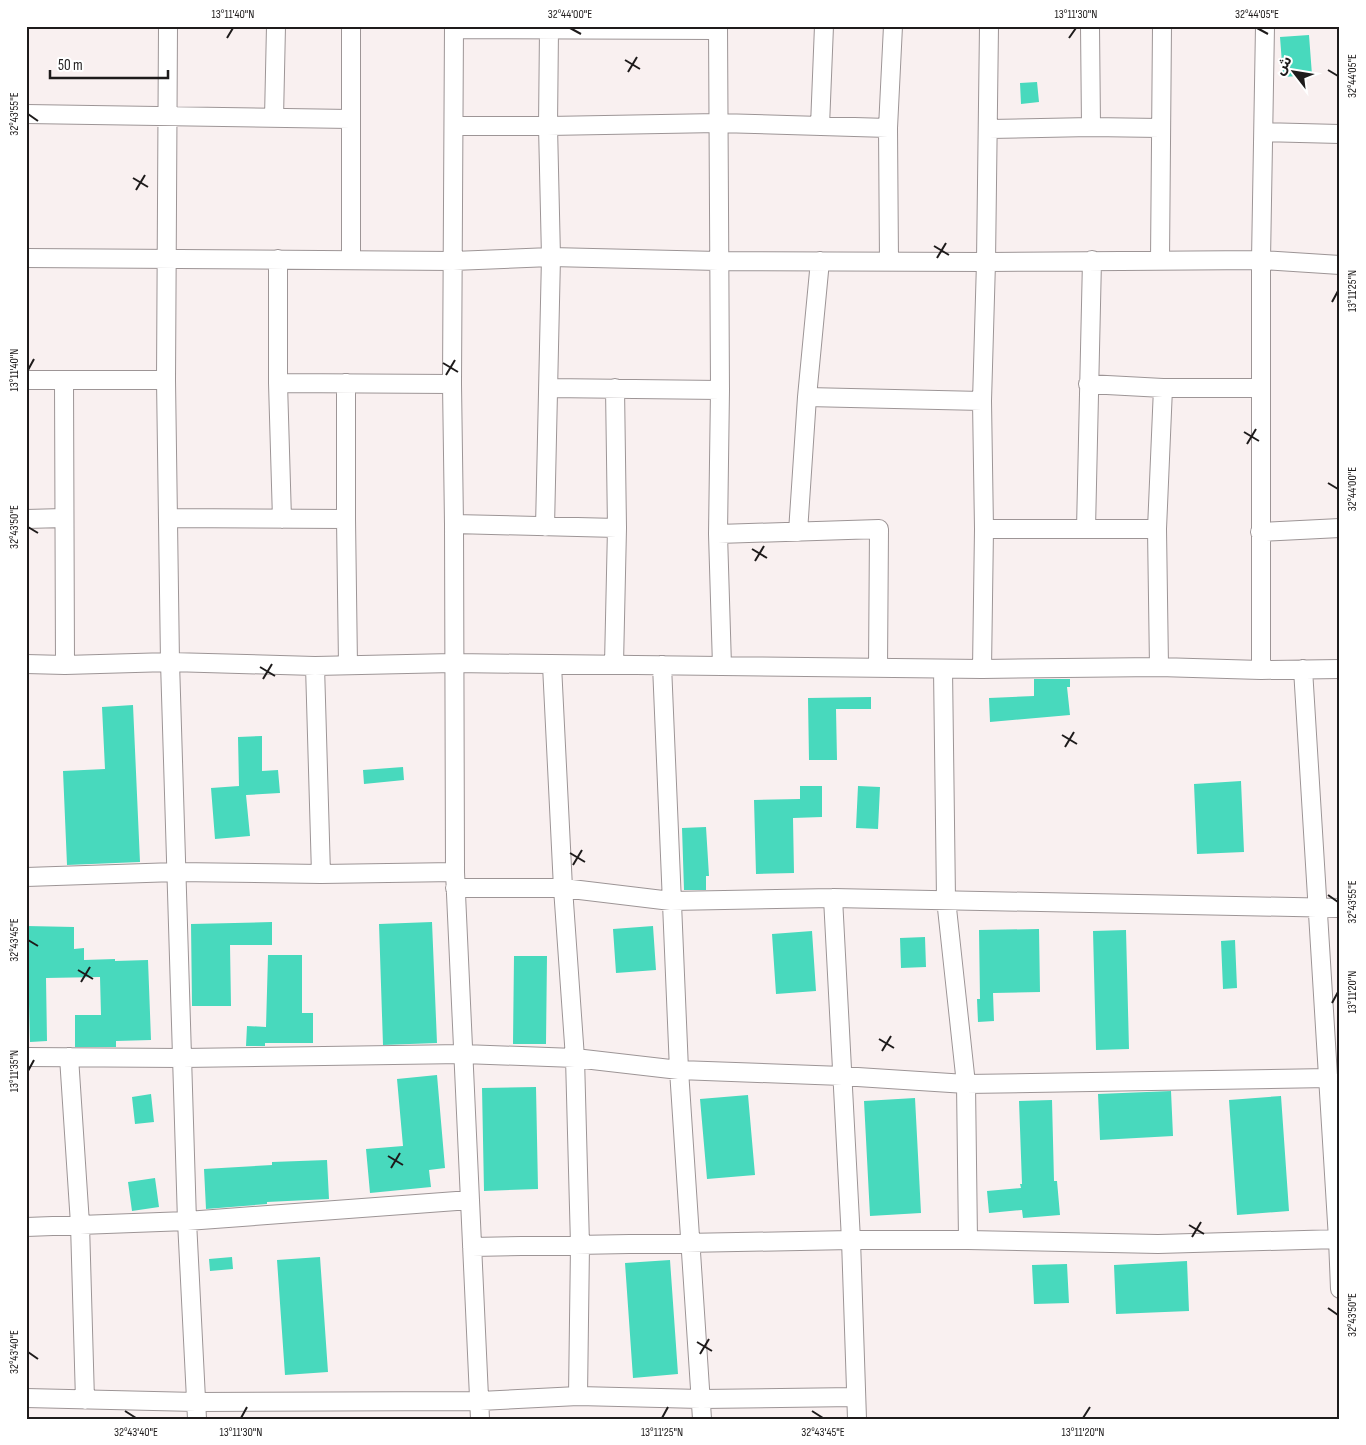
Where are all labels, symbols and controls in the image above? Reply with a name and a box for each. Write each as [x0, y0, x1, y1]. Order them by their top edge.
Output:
text: 13°11'40"N [212, 7, 254, 22]
text: 32°44'00"E [548, 7, 592, 22]
text: 13°11'30"N [1055, 7, 1097, 22]
text: 32°44'05"E [1235, 7, 1279, 22]
scale bar [50, 48, 168, 80]
north arrow [1268, 48, 1318, 98]
text: ش [1271, 53, 1296, 78]
text: 32°44'05"E [1345, 54, 1360, 98]
text: 50 m [58, 56, 83, 75]
text: 32°43'55"E [7, 92, 22, 136]
text: 13°11'25"N [1345, 270, 1360, 312]
text: 13°11'40"N [7, 349, 22, 391]
text: 32°44'00"E [1345, 467, 1360, 511]
text: 32°43'50"E [7, 505, 22, 549]
text: 32°43'55"E [1345, 880, 1360, 924]
text: 32°43'45"E [7, 918, 22, 962]
text: 13°11'20"N [1345, 971, 1360, 1013]
text: 13°11'35"N [7, 1050, 22, 1092]
text: 32°43'50"E [1345, 1293, 1360, 1337]
text: 32°43'40"E [7, 1330, 22, 1374]
text: 32°43'40"E [114, 1425, 158, 1440]
text: 13°11'30"N [220, 1425, 262, 1440]
text: 13°11'25"N [641, 1425, 683, 1440]
text: 32°43'45"E [801, 1425, 845, 1440]
text: 13°11'20"N [1062, 1425, 1104, 1440]

